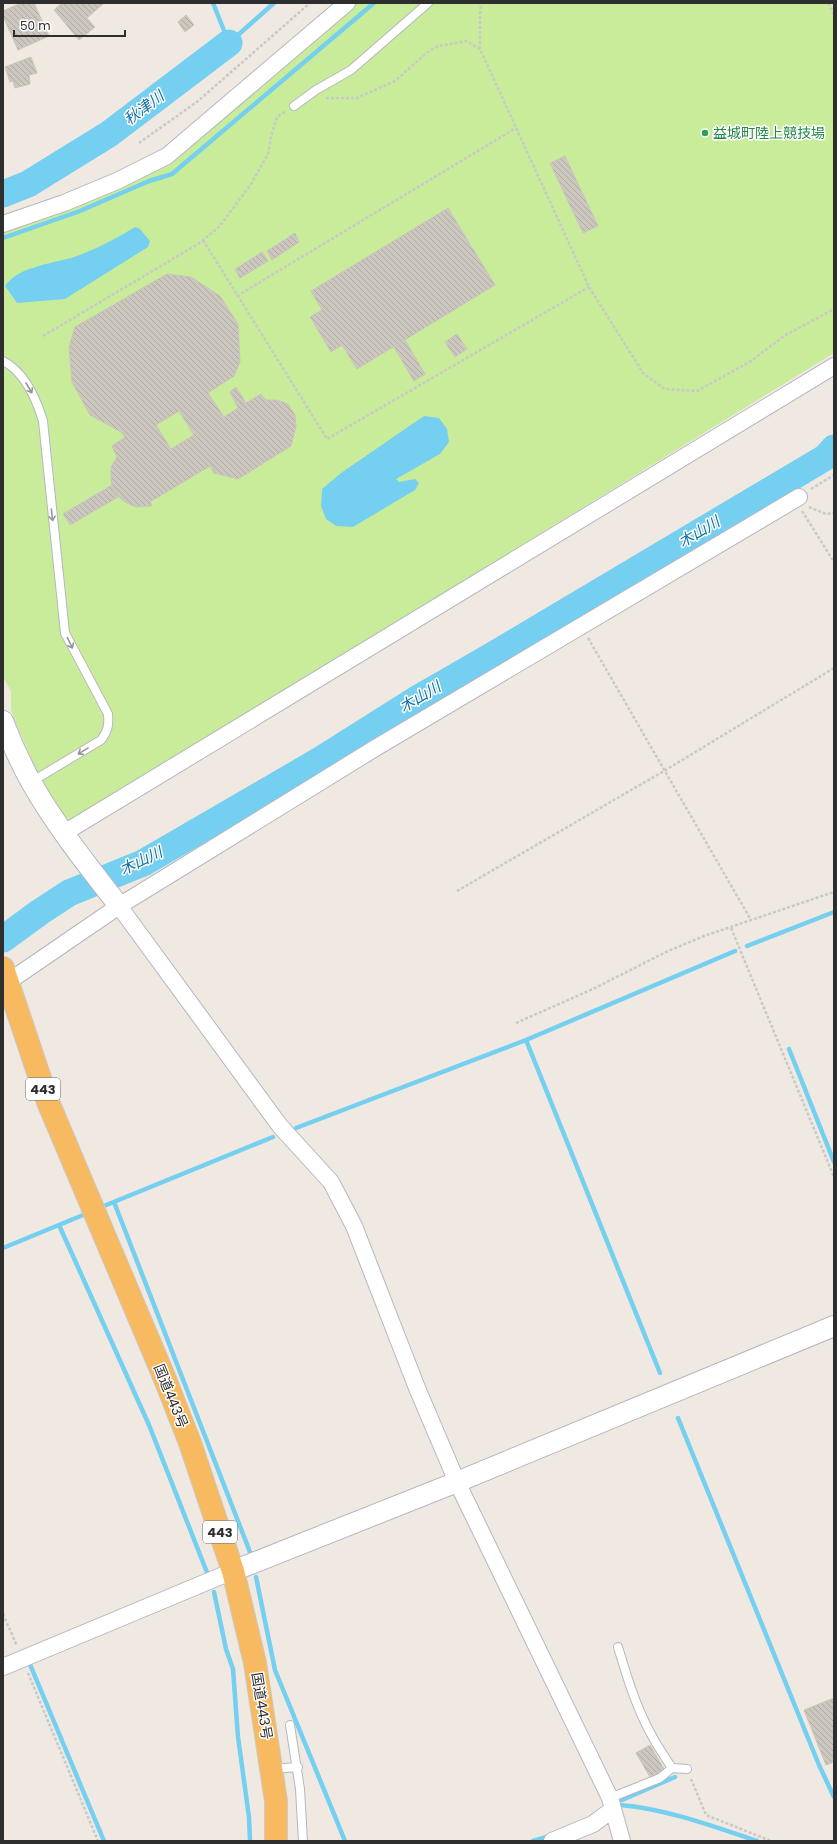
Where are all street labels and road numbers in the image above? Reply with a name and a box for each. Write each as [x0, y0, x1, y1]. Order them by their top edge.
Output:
road number: 443 [26, 1078, 60, 1100]
street label: 国道443号 [149, 1361, 193, 1431]
road number: 443 [203, 1521, 237, 1543]
street label: 国道443号 [247, 1671, 277, 1741]

